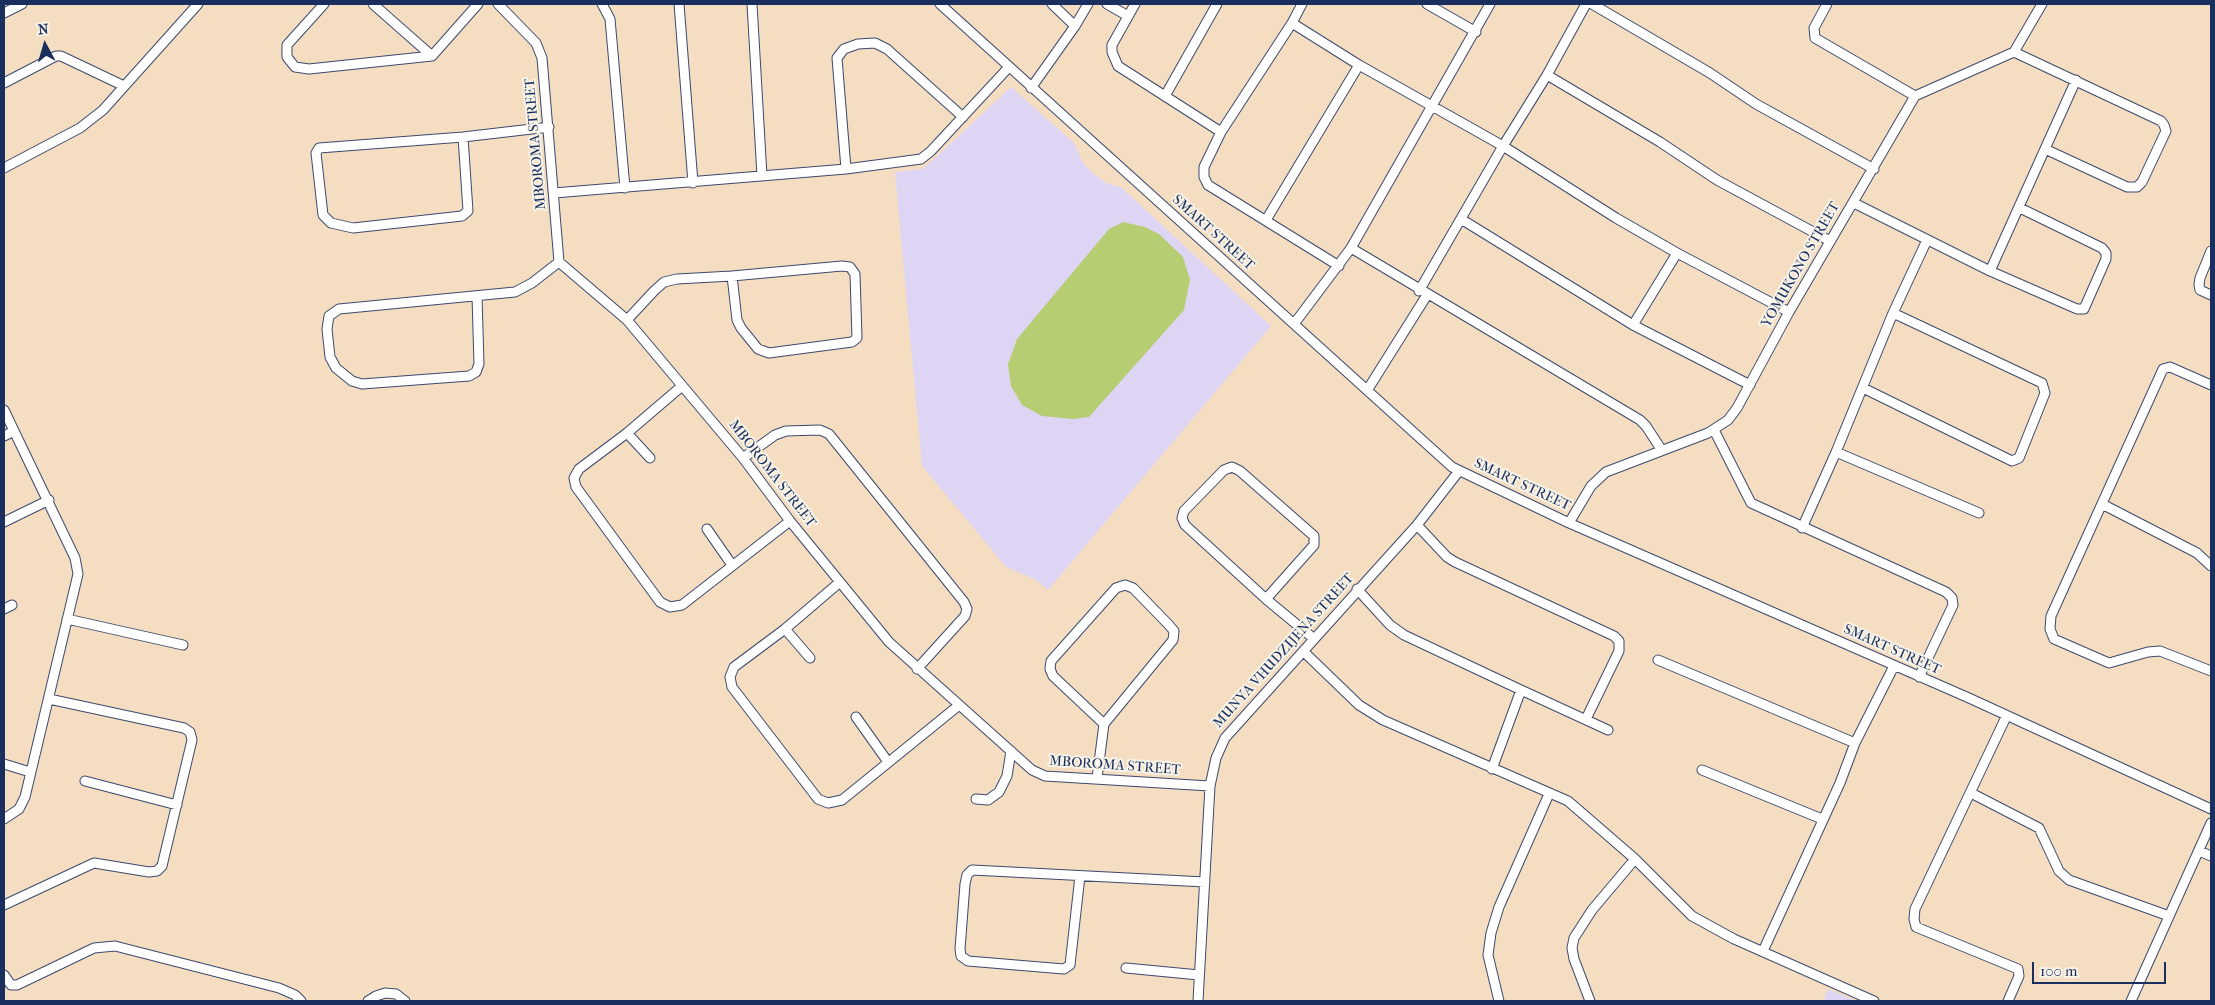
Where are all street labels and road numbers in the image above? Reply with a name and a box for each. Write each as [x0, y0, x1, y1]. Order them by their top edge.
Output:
street label: MBOROMA STREET [522, 78, 550, 210]
street label: SMART STREET [1169, 192, 1257, 274]
street label: YOMUKONO STREET [1758, 199, 1844, 331]
street label: MBOROMA STREET [725, 417, 819, 531]
street label: SMART STREET [1471, 455, 1573, 515]
street label: MUNYA VHUDZIJENA STREET [1210, 570, 1358, 732]
street label: SMART STREET [1841, 621, 1943, 679]
street label: MBOROMA STREET [1049, 753, 1181, 779]

